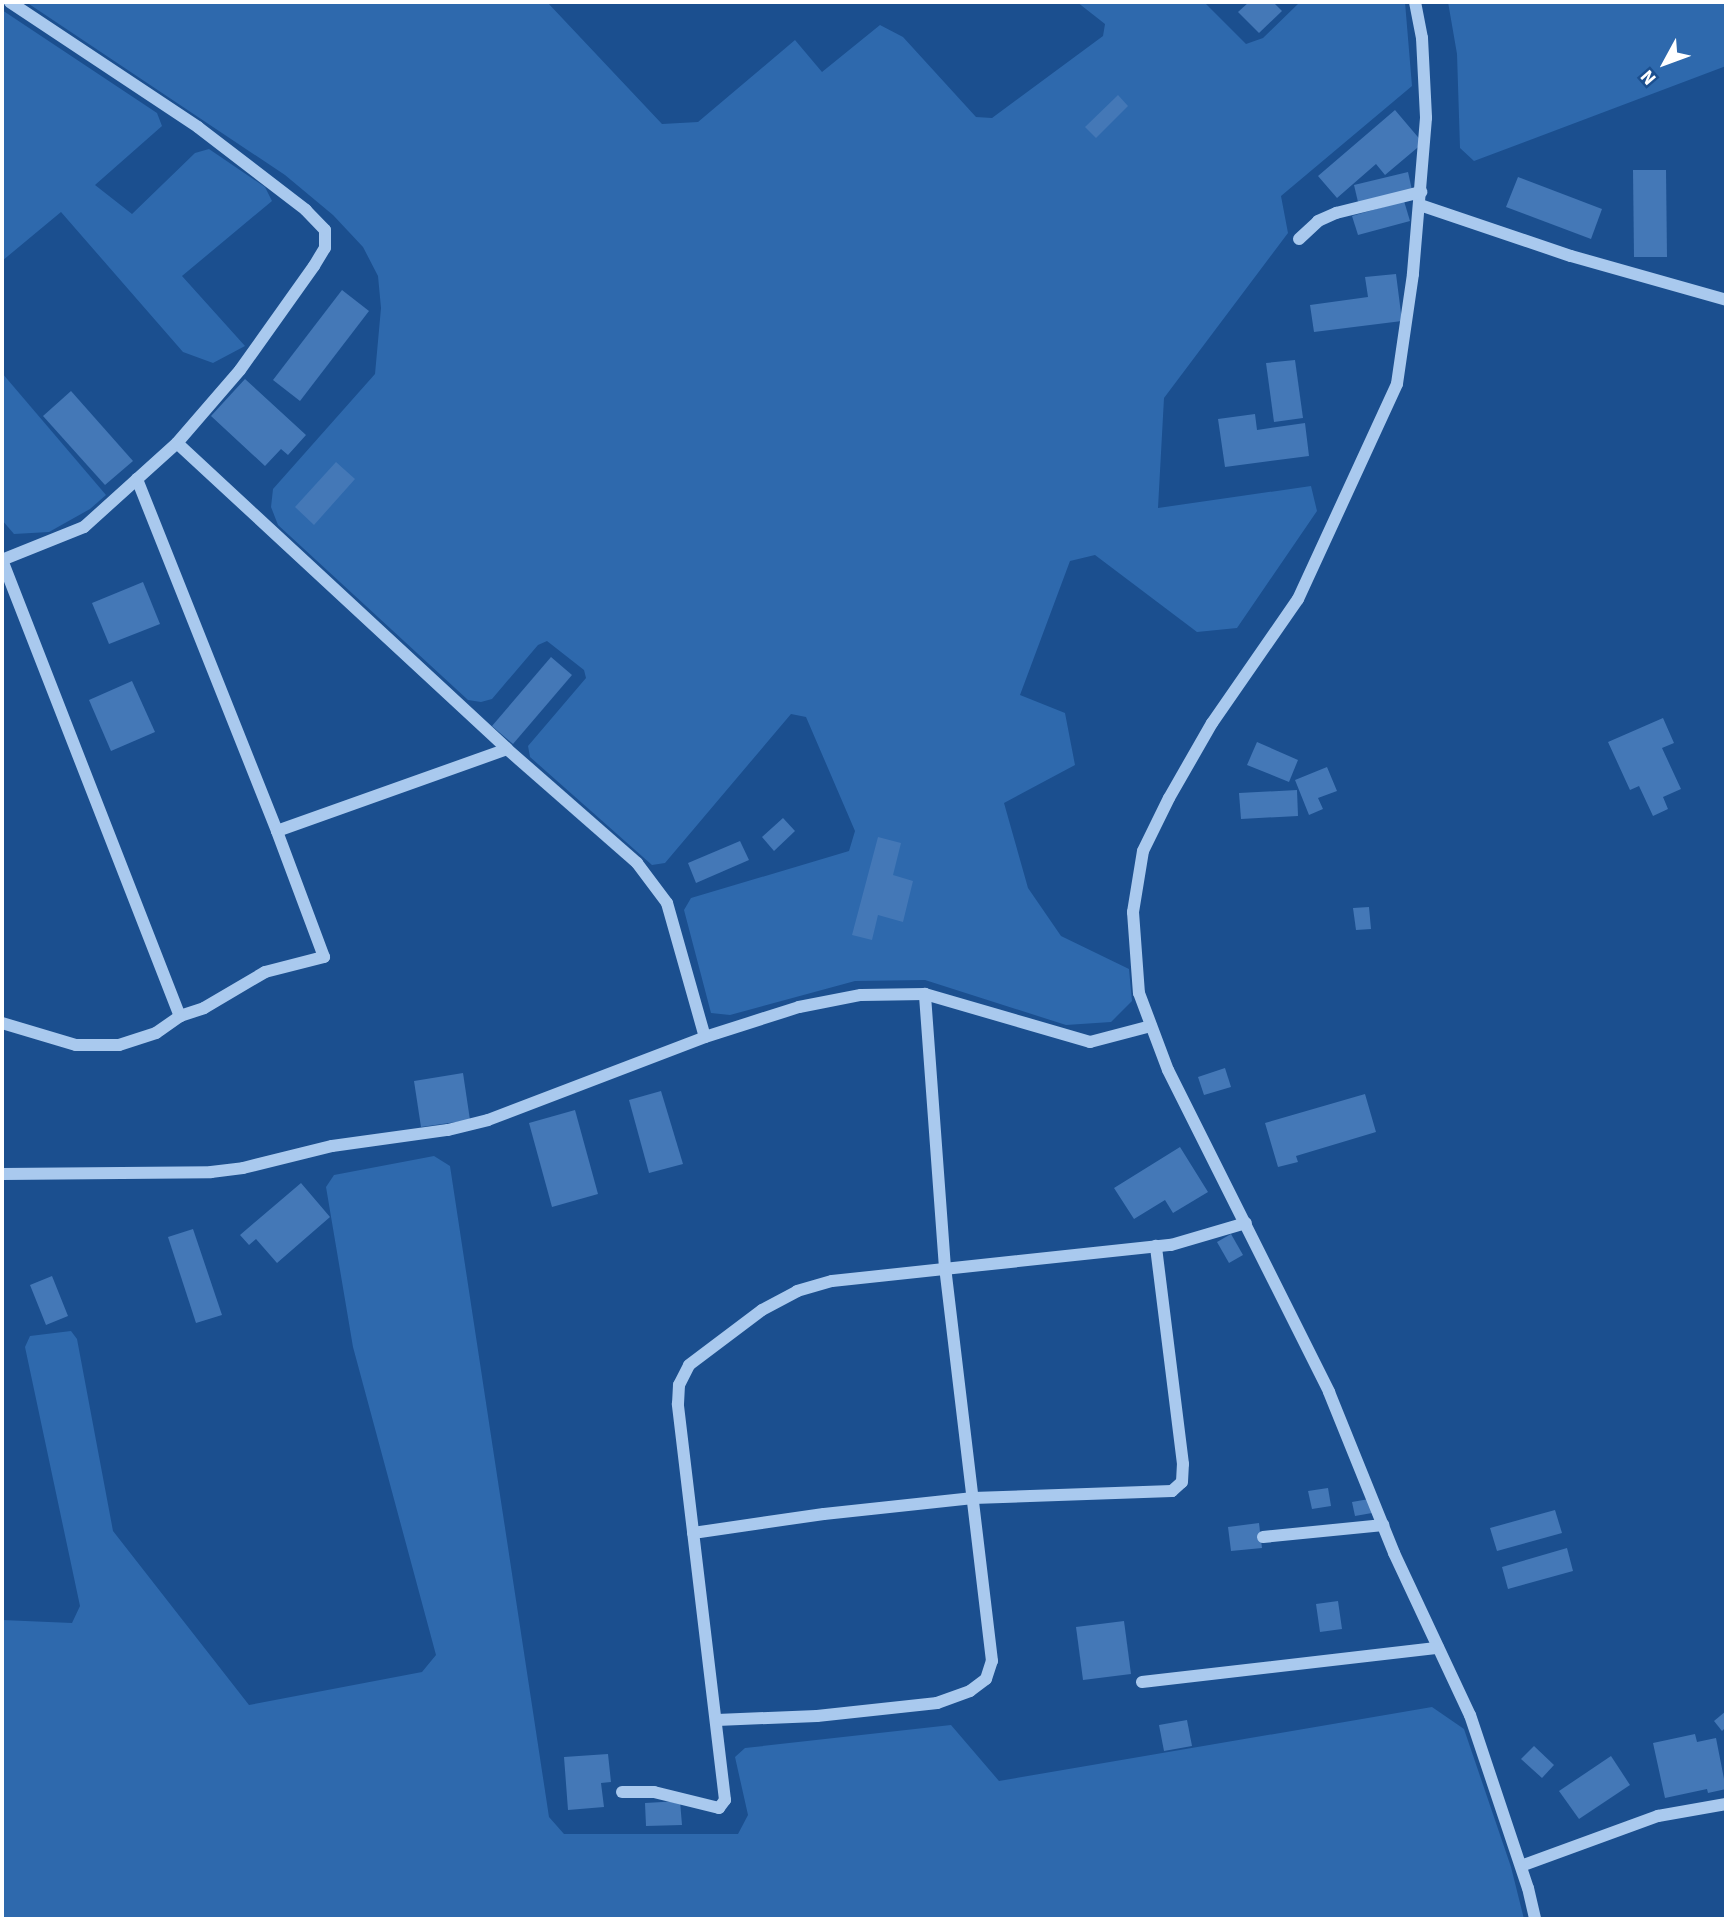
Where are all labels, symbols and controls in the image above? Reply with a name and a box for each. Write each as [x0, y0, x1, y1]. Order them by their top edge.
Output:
north arrow [1630, 28, 1700, 98]
text: N [1634, 63, 1663, 91]

